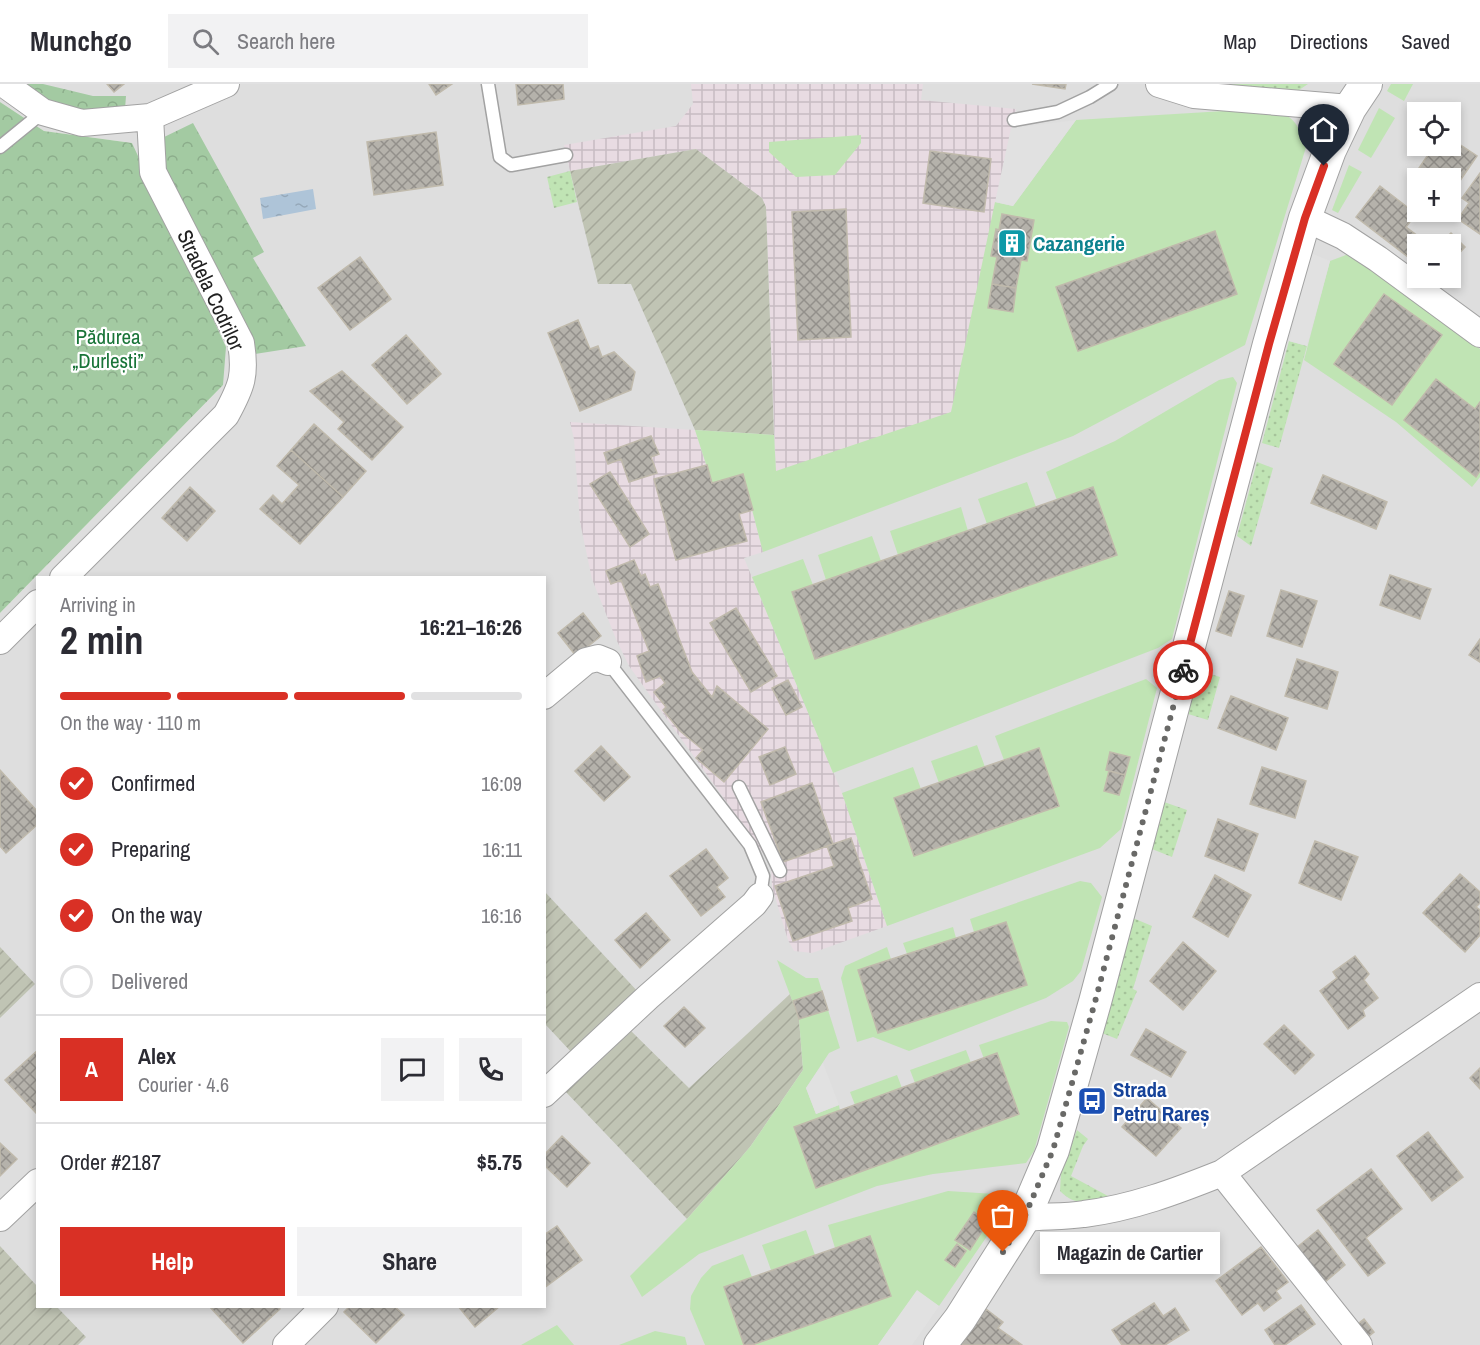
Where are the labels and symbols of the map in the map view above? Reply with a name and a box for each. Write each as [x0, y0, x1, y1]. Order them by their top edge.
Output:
pin [1298, 104, 1349, 166]
street label: Stradela Codrilor [170, 225, 252, 355]
building icon: Cazangerie [996, 227, 1028, 259]
place label: Cazangerie [1033, 229, 1125, 258]
park label: Pădurea „Durlești” [73, 322, 144, 375]
courier [1153, 640, 1213, 700]
place label: Strada Petru Rareș [1113, 1075, 1210, 1128]
bus stop icon: Strada Petru Rareș [1076, 1085, 1108, 1117]
pin [977, 1190, 1028, 1252]
callout: Magazin de Cartier [1039, 1231, 1219, 1273]

